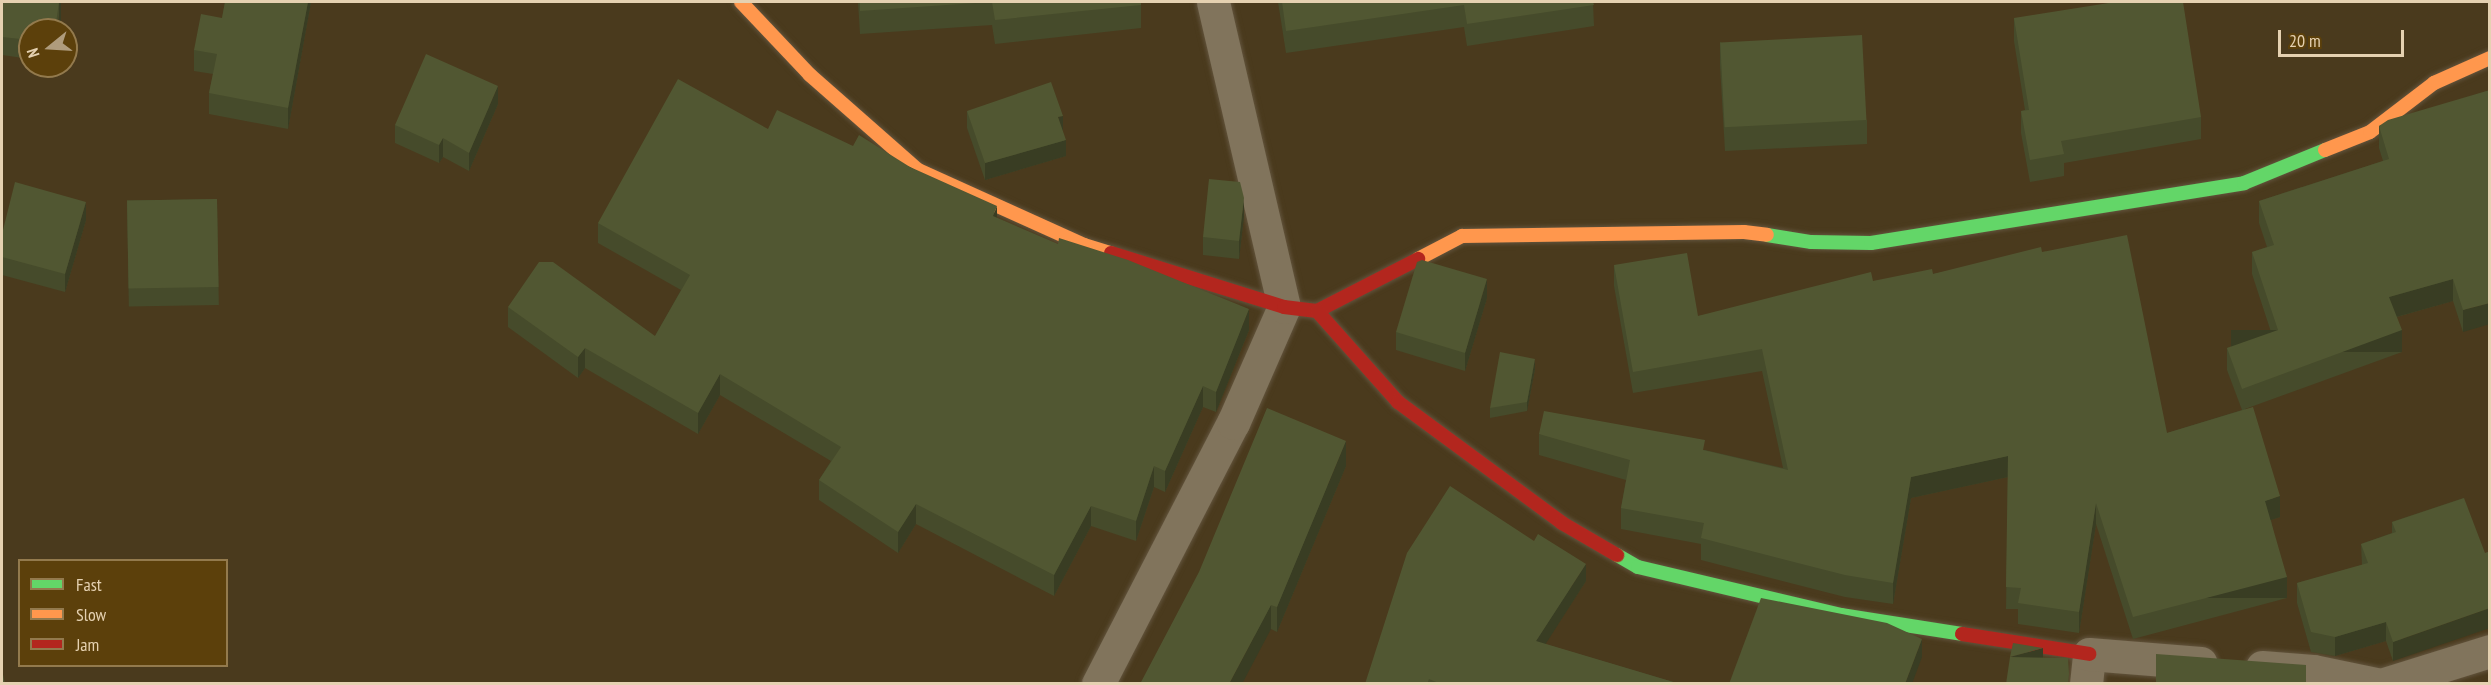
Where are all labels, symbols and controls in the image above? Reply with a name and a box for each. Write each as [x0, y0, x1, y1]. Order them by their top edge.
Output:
north arrow [18, 18, 78, 78]
scale bar [2281, 18, 2407, 56]
text: 20 m [2289, 29, 2321, 52]
text: N [22, 46, 44, 60]
legend [18, 559, 228, 667]
text: Fast [76, 573, 102, 596]
text: Slow [76, 603, 106, 626]
text: Jam [76, 633, 99, 656]

